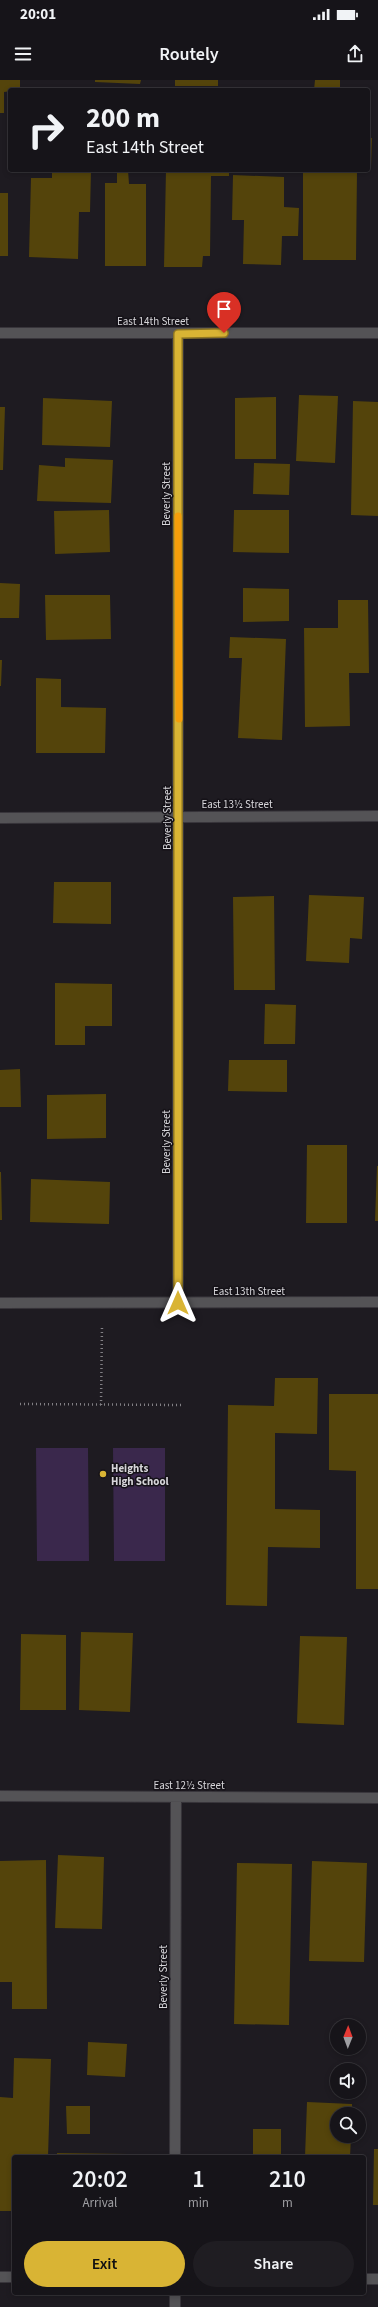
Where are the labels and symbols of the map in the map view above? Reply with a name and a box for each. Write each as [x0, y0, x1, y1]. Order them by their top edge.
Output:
pin [207, 292, 241, 333]
street label: East 14th Street [117, 314, 189, 329]
street label: Beverly Street [159, 462, 174, 526]
street label: Beverly Street [160, 786, 175, 850]
street label: East 13½ Street [201, 797, 273, 812]
street label: Beverly Street [159, 1110, 174, 1174]
position arrow [157, 1282, 199, 1324]
street label: East 13th Street [213, 1284, 285, 1299]
place label: Heights High School [111, 1461, 170, 1489]
marker: Heights High School [98, 1469, 108, 1479]
street label: East 12½ Street [153, 1778, 225, 1793]
street label: Beverly Street [156, 1945, 171, 2009]
north arrow [330, 2019, 366, 2055]

